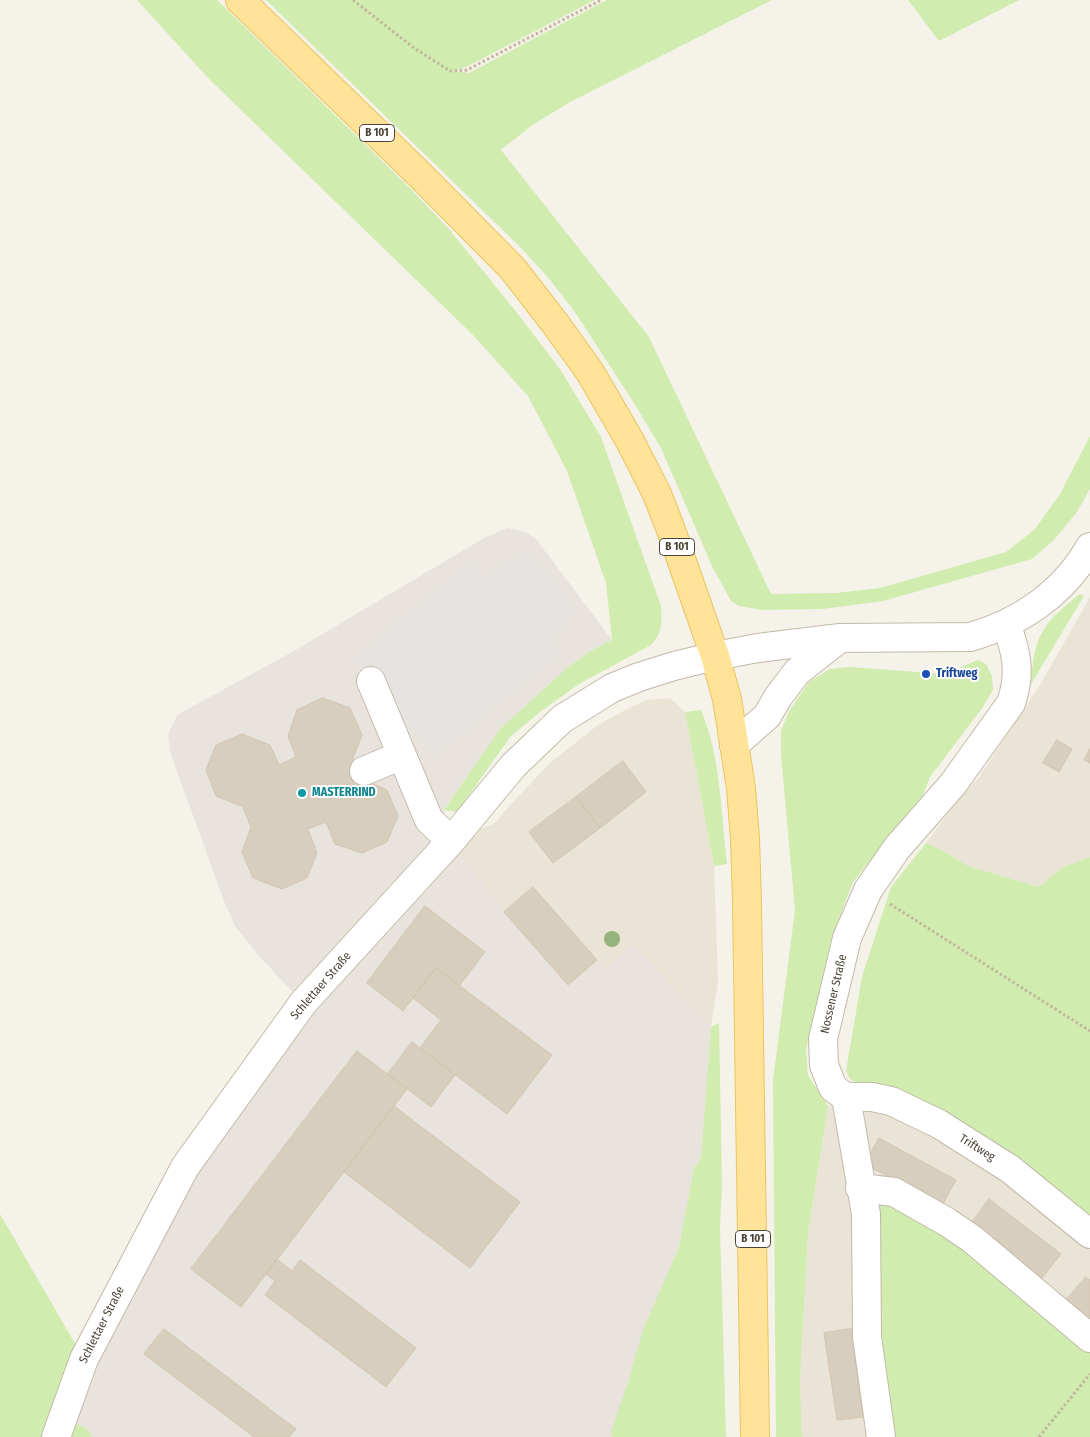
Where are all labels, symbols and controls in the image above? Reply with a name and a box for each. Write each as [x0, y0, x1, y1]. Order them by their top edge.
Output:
road number: B 101 [360, 125, 394, 142]
road number: B 101 [660, 538, 694, 556]
place label: Triftweg [936, 667, 977, 681]
marker: Triftweg [920, 668, 932, 680]
place label: MASTERRIND [312, 786, 376, 800]
marker: MASTERRIND [296, 787, 308, 799]
street label: Schlettaer Straße [288, 949, 354, 1023]
street label: Nossener Straße [818, 953, 850, 1035]
street label: Triftweg [956, 1131, 998, 1165]
road number: B 101 [736, 1230, 770, 1248]
street label: Schlettaer Straße [76, 1284, 128, 1366]

